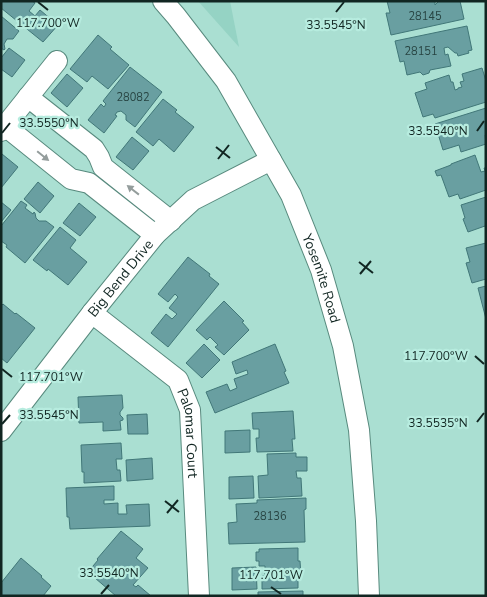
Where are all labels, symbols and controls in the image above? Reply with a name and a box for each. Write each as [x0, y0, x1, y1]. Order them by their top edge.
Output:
house number: 28145 [409, 9, 442, 24]
text: 117.700°W [16, 15, 80, 31]
text: 33.5545°N [306, 17, 366, 33]
house number: 28151 [405, 44, 438, 59]
house number: 28082 [117, 90, 150, 105]
text: 33.5550°N [19, 115, 79, 131]
text: 33.5540°N [408, 123, 468, 139]
one-way arrow [37, 151, 50, 162]
one-way arrow [126, 185, 139, 196]
street label: Yosemite Road [297, 230, 345, 325]
street label: Big Bend Drive [84, 236, 158, 321]
text: 117.700°W [404, 348, 468, 364]
text: 117.701°W [19, 369, 83, 385]
street label: Palomar Court [172, 386, 202, 479]
text: 33.5545°N [19, 407, 79, 423]
text: 33.5535°N [408, 415, 468, 431]
house number: 28136 [254, 509, 287, 524]
text: 33.5540°N [79, 565, 139, 581]
text: 117.701°W [239, 567, 303, 583]

